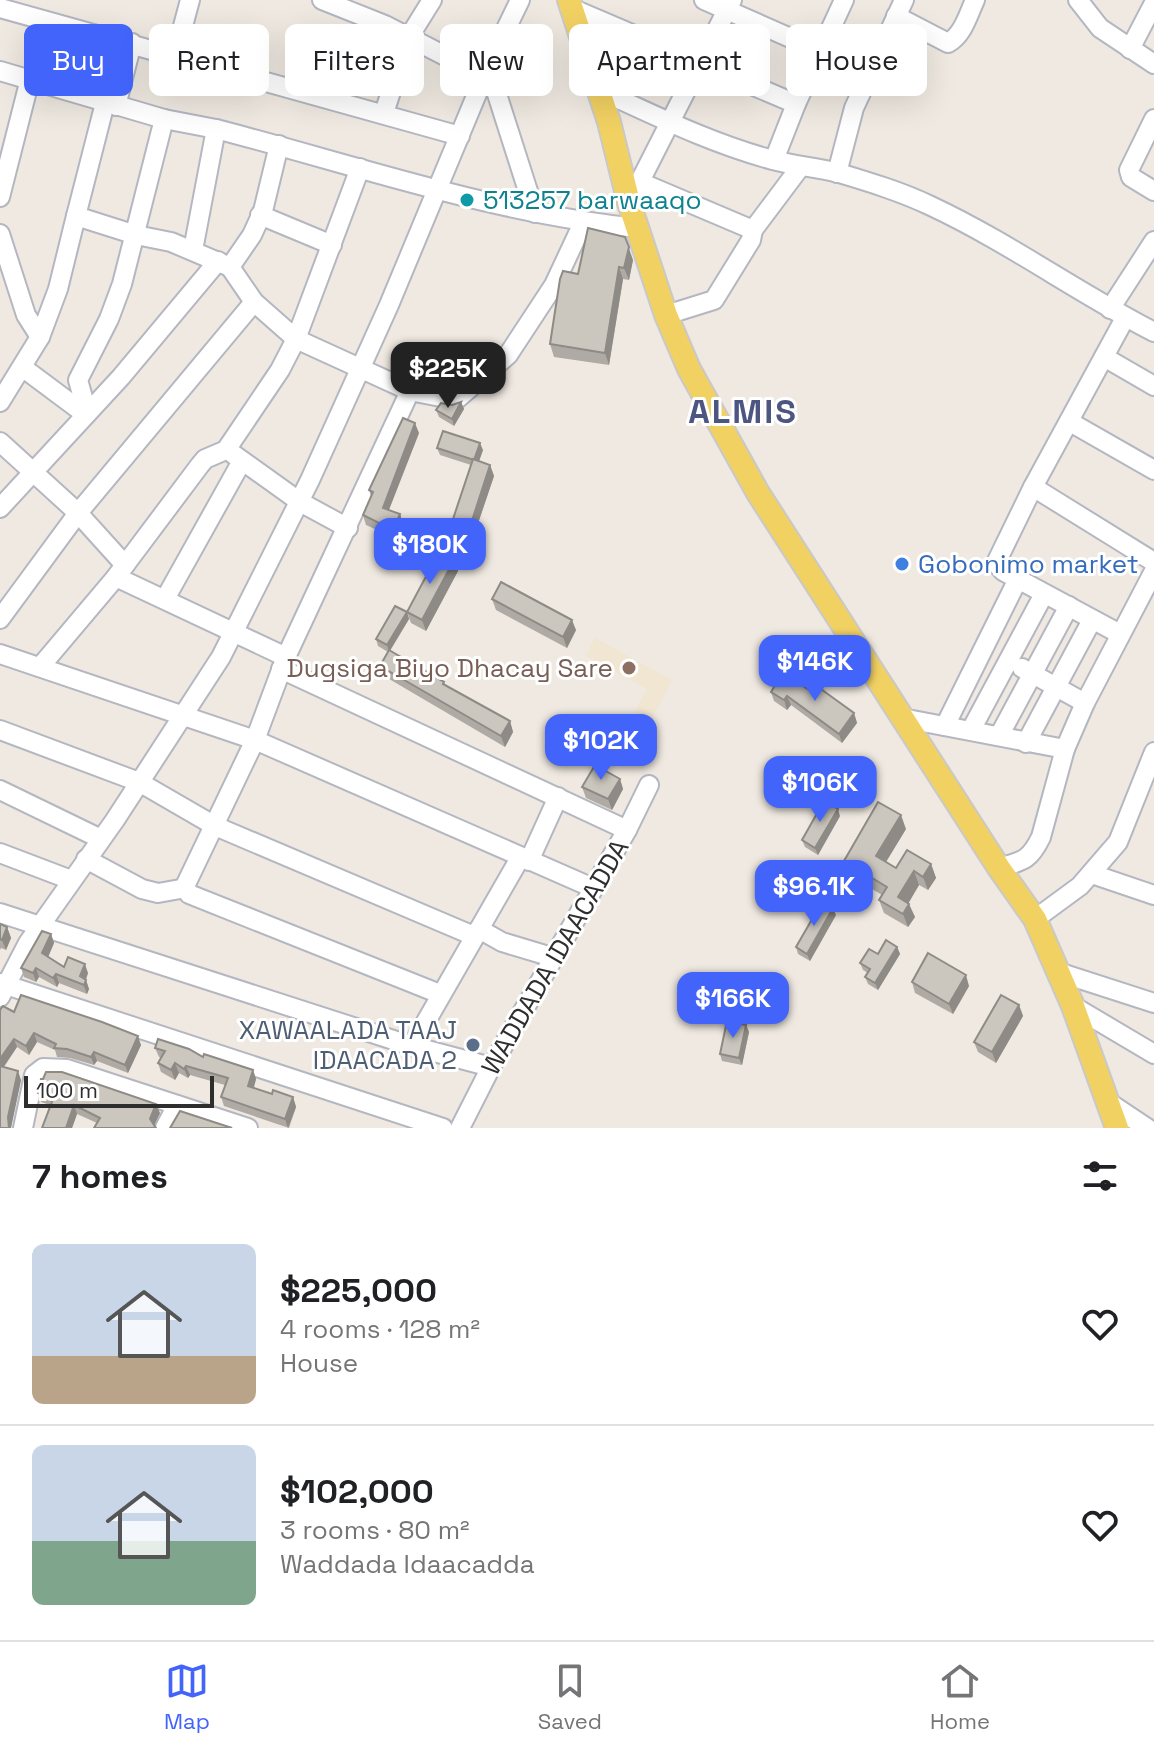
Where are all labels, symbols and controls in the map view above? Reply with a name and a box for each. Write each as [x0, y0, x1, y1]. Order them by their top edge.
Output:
chip: Buy [24, 24, 133, 96]
chip: Rent [149, 24, 269, 96]
chip: Filters [285, 24, 424, 96]
chip: New [440, 24, 553, 96]
chip: Apartment [569, 24, 770, 96]
chip: House [786, 24, 927, 96]
place label: 513257 barwaaqo [483, 183, 702, 217]
marker: 513257 barwaaqo [458, 191, 476, 209]
pin: $225K [392, 342, 504, 410]
text: $225K [409, 351, 487, 385]
district label: ALMIS [688, 390, 798, 433]
pin: $180K [374, 518, 486, 586]
text: $180K [392, 527, 468, 561]
place label: Gobonimo market [918, 547, 1139, 581]
marker: Gobonimo market [893, 555, 911, 573]
pin: $146K [759, 635, 871, 703]
text: $146K [777, 644, 853, 678]
place label: Dugsiga Biyo Dhacay Sare [286, 651, 613, 685]
marker: Dugsiga Biyo Dhacay Sare [620, 659, 638, 677]
pin: $102K [545, 714, 657, 782]
text: $102K [563, 723, 639, 757]
pin: $106K [764, 756, 876, 824]
text: $106K [782, 765, 858, 799]
street label: WADDADA IDAACADDA [474, 833, 636, 1081]
pin: $96.1K [749, 860, 879, 928]
text: $96.1K [773, 869, 855, 903]
pin: $166K [677, 972, 789, 1040]
text: $166K [695, 981, 771, 1015]
place label: XAWAALADA TAAJ IDAACADA 2 [239, 1013, 457, 1077]
marker: XAWAALADA TAAJ IDAACADA 2 [464, 1036, 482, 1054]
scale bar [24, 1072, 214, 1108]
text: 100 m [36, 1076, 98, 1104]
icon: filters [1078, 1154, 1122, 1198]
text: 7 homes [32, 1155, 168, 1198]
text: $225,000 [280, 1269, 437, 1312]
icon: home [96, 1276, 192, 1372]
icon: heart [1078, 1302, 1122, 1346]
text: 4 rooms · 128 m² [280, 1312, 480, 1346]
text: House [280, 1346, 358, 1380]
text: $102,000 [280, 1470, 434, 1513]
icon: home [96, 1477, 192, 1573]
icon: heart [1078, 1503, 1122, 1547]
text: 3 rooms · 80 m² [280, 1513, 470, 1547]
text: Waddada Idaacadda [280, 1547, 535, 1581]
tab: Map [164, 1659, 210, 1735]
tab: Saved [538, 1659, 602, 1735]
tab: Home [930, 1659, 990, 1735]

